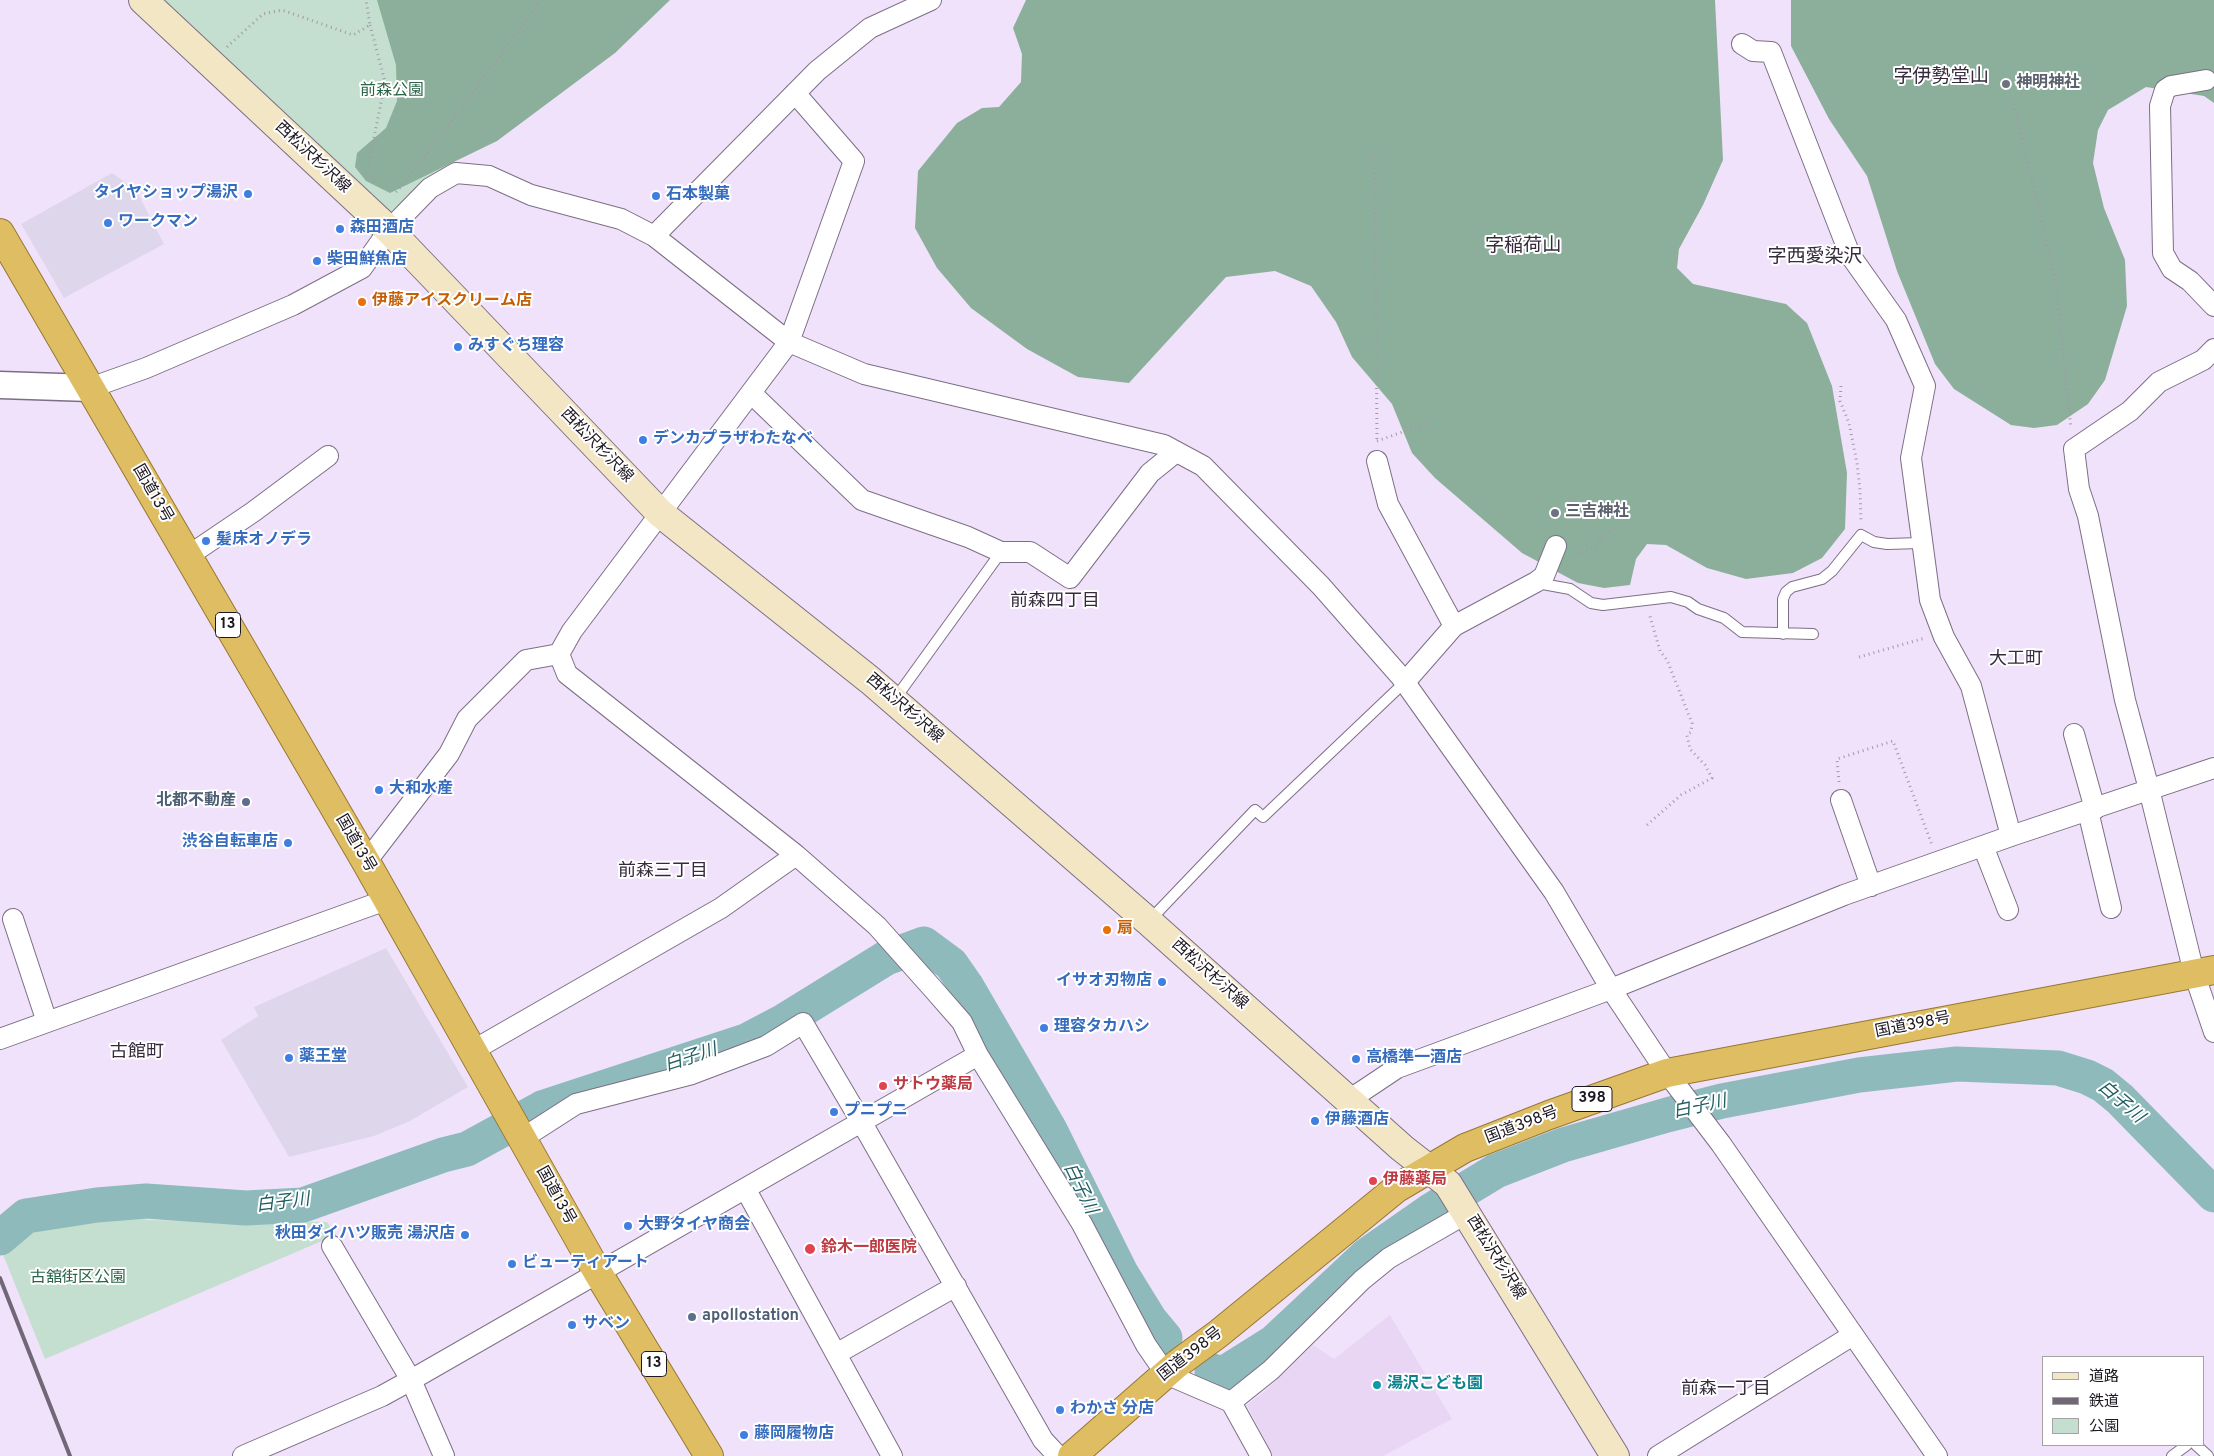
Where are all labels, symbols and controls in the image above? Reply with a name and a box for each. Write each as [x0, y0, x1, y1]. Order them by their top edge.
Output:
district label: 字伊勢堂山 [1894, 67, 1988, 89]
place label: 神明神社 [2016, 74, 2080, 94]
marker: 神明神社 [2000, 78, 2012, 90]
park label: 前森公園 [360, 82, 424, 102]
street label: 西松沢杉沢線 [270, 118, 354, 198]
place label: タイヤショップ湯沢 [94, 184, 238, 204]
place label: 石本製菓 [666, 186, 730, 206]
marker: タイヤショップ湯沢 [242, 188, 254, 200]
marker: 石本製菓 [650, 190, 662, 202]
place label: ワークマン [118, 213, 198, 233]
marker: ワークマン [102, 217, 114, 229]
place label: 森田酒店 [350, 219, 414, 239]
marker: 森田酒店 [334, 223, 346, 235]
district label: 字稲荷山 [1485, 236, 1561, 258]
district label: 字西愛染沢 [1768, 247, 1862, 269]
place label: 柴田鮮魚店 [327, 251, 407, 271]
marker: 柴田鮮魚店 [311, 255, 323, 267]
place label: 伊藤アイスクリーム店 [372, 292, 532, 312]
marker: 伊藤アイスクリーム店 [356, 296, 368, 308]
place label: みすぐち理容 [468, 337, 564, 357]
marker: みすぐち理容 [452, 341, 464, 353]
street label: 西松沢杉沢線 [556, 405, 636, 487]
place label: デンカプラザわたなべ [653, 430, 813, 450]
marker: デンカプラザわたなべ [637, 434, 649, 446]
street label: 国道13号 [128, 462, 176, 526]
place label: 三吉神社 [1565, 503, 1629, 523]
marker: 三吉神社 [1549, 507, 1561, 519]
place label: 髪床オノデラ [216, 531, 312, 551]
marker: 髪床オノデラ [200, 535, 212, 547]
district label: 前森四丁目 [1010, 591, 1100, 613]
road number: 13 [216, 612, 240, 638]
district label: 大工町 [1989, 649, 2043, 671]
street label: 西松沢杉沢線 [861, 670, 947, 748]
place label: 大和水産 [389, 780, 453, 800]
marker: 大和水産 [373, 784, 385, 796]
place label: 北都不動産 [156, 792, 236, 812]
marker: 北都不動産 [240, 796, 252, 808]
street label: 国道13号 [331, 812, 379, 876]
place label: 渋谷自転車店 [182, 833, 278, 853]
marker: 渋谷自転車店 [282, 837, 294, 849]
district label: 前森三丁目 [618, 861, 708, 883]
place label: 扇 [1117, 920, 1133, 940]
marker: 扇 [1101, 924, 1113, 936]
street label: 西松沢杉沢線 [1167, 936, 1251, 1014]
place label: イサオ刃物店 [1056, 972, 1152, 992]
marker: イサオ刃物店 [1156, 976, 1168, 988]
street label: 国道398号 [1874, 1009, 1952, 1043]
place label: 理容タカハシ [1054, 1018, 1150, 1038]
marker: 理容タカハシ [1038, 1022, 1050, 1034]
water label: 白子川 [662, 1040, 720, 1078]
district label: 古館町 [110, 1042, 164, 1064]
place label: 薬王堂 [299, 1048, 347, 1068]
place label: 高橋準一酒店 [1366, 1049, 1462, 1069]
marker: 薬王堂 [283, 1052, 295, 1064]
marker: 高橋準一酒店 [1350, 1053, 1362, 1065]
place label: サトウ薬局 [893, 1076, 973, 1096]
water label: 白子川 [2093, 1077, 2147, 1129]
marker: サトウ薬局 [877, 1080, 889, 1092]
road number: 398 [1572, 1086, 1612, 1112]
water label: 白子川 [1671, 1092, 1729, 1124]
place label: プニプニ [844, 1102, 908, 1122]
street label: 国道398号 [1483, 1103, 1561, 1149]
marker: プニプニ [828, 1106, 840, 1118]
place label: 伊藤酒店 [1325, 1111, 1389, 1131]
marker: 伊藤酒店 [1309, 1115, 1321, 1127]
water label: 白子川 [1057, 1160, 1101, 1218]
street label: 国道13号 [531, 1164, 579, 1228]
place label: 伊藤薬局 [1383, 1171, 1447, 1191]
marker: 伊藤薬局 [1367, 1175, 1379, 1187]
water label: 白子川 [255, 1190, 311, 1218]
street label: 西松沢杉沢線 [1461, 1212, 1529, 1304]
place label: 大野タイヤ商会 [638, 1216, 750, 1236]
marker: 大野タイヤ商会 [622, 1220, 634, 1232]
place label: 秋田ダイハツ販売 湯沢店 [275, 1225, 455, 1245]
marker: 秋田ダイハツ販売 湯沢店 [459, 1229, 471, 1241]
place label: 鈴木一郎医院 [821, 1239, 917, 1259]
marker: 鈴木一郎医院 [803, 1242, 817, 1256]
place label: ビューティアート [522, 1254, 649, 1274]
marker: ビューティアート [506, 1258, 518, 1270]
park label: 古舘街区公園 [30, 1269, 126, 1289]
place label: apollostation [702, 1307, 799, 1327]
marker: apollostation [686, 1311, 698, 1323]
place label: サベン [582, 1315, 630, 1335]
marker: サベン [566, 1319, 578, 1331]
street label: 国道398号 [1155, 1324, 1227, 1386]
road number: 13 [642, 1352, 666, 1376]
legend [2042, 1356, 2204, 1446]
text: 道路 [2089, 1368, 2119, 1387]
place label: 湯沢こども園 [1387, 1375, 1483, 1395]
marker: 湯沢こども園 [1371, 1379, 1383, 1391]
district label: 前森一丁目 [1681, 1379, 1771, 1401]
text: 鉄道 [2089, 1393, 2119, 1412]
place label: わかさ 分店 [1070, 1400, 1154, 1420]
marker: わかさ 分店 [1054, 1404, 1066, 1416]
text: 公園 [2089, 1418, 2119, 1437]
place label: 藤岡履物店 [754, 1425, 834, 1445]
marker: 藤岡履物店 [738, 1429, 750, 1441]

